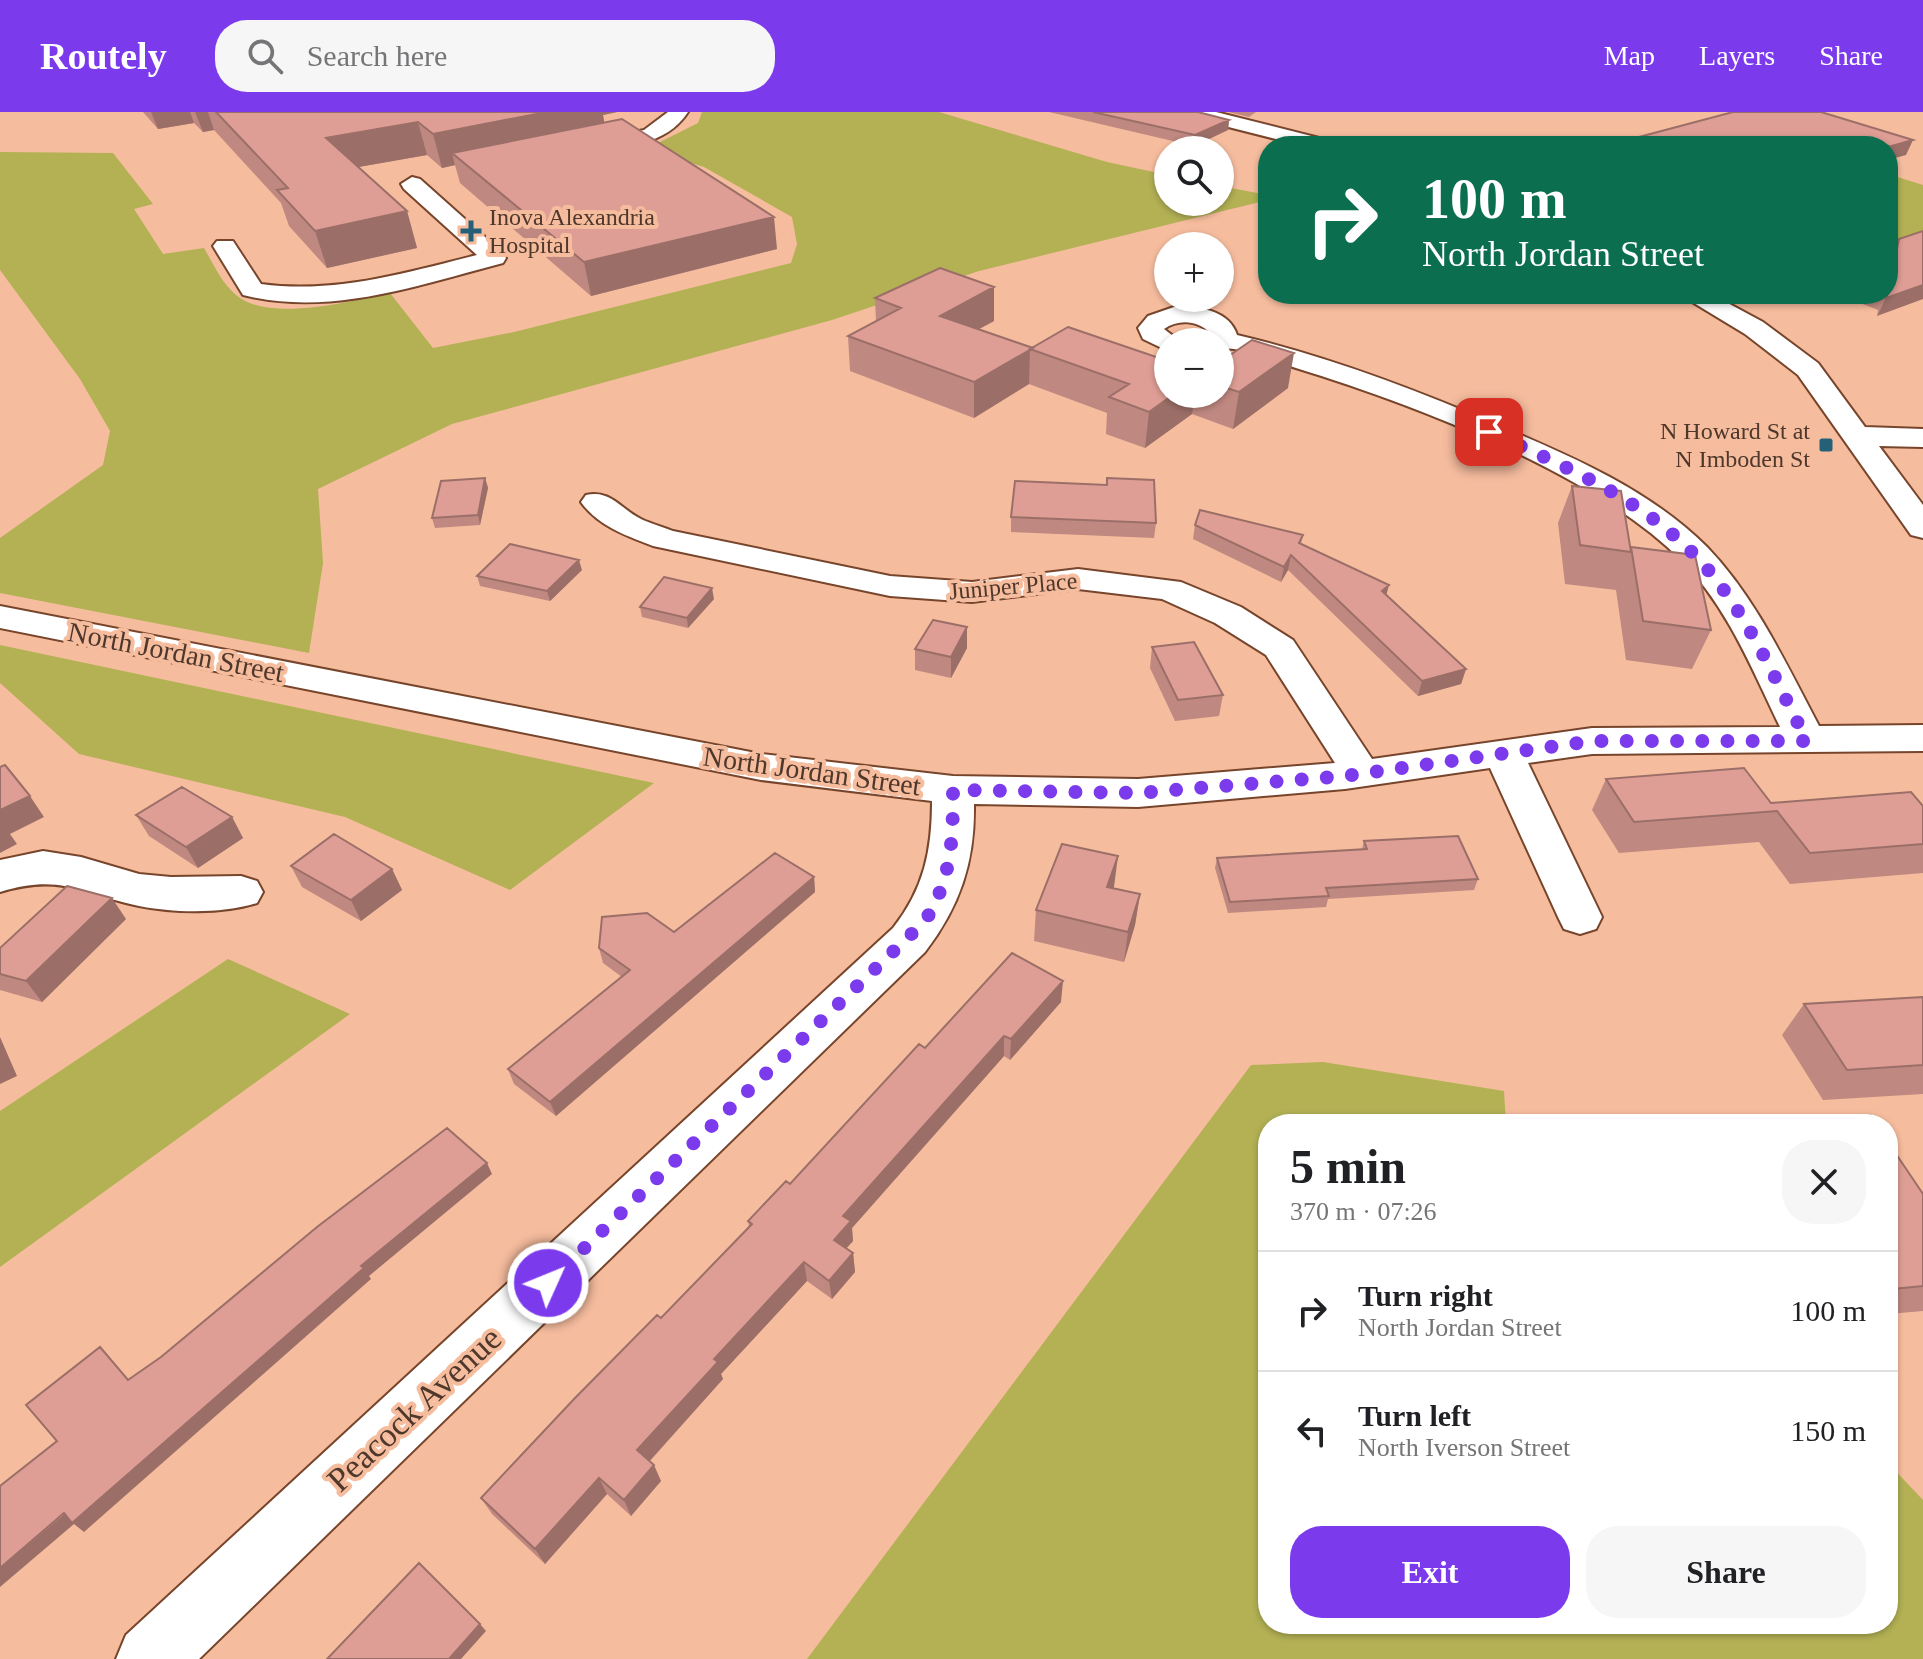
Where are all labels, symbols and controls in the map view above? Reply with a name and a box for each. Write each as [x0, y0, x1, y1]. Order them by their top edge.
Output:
search box [215, 20, 775, 92]
icon: search [243, 34, 287, 78]
text: Routely [40, 35, 167, 77]
text: Search here [307, 39, 447, 72]
text: Map [1604, 40, 1655, 71]
text: Layers [1699, 40, 1775, 71]
text: Share [1819, 40, 1883, 71]
map controls [1154, 136, 1234, 408]
button: search [1154, 136, 1234, 216]
icon: right [1290, 168, 1394, 272]
text: 100 m [1422, 168, 1567, 230]
place label: Inova Alexandria Hospital [489, 204, 655, 258]
marker: Inova Alexandria Hospital [460, 220, 482, 242]
button: + [1154, 232, 1234, 312]
text: North Jordan Street [1422, 234, 1704, 274]
button: − [1154, 328, 1234, 408]
pin [1455, 398, 1523, 466]
icon: arrive [1467, 410, 1511, 454]
place label: N Howard St at N Imboden St [1660, 418, 1810, 472]
marker: N Howard St at N Imboden St [1817, 436, 1835, 454]
street label: Juniper Place [948, 567, 1078, 605]
street label: North Jordan Street [65, 616, 287, 688]
street label: North Jordan Street [701, 740, 923, 802]
text: 5 min [1290, 1140, 1406, 1193]
button: close [1782, 1140, 1866, 1224]
text: 370 m · 07:26 [1290, 1197, 1437, 1226]
position arrow [506, 1241, 590, 1325]
text: Turn right [1358, 1279, 1493, 1312]
icon: right [1290, 1289, 1334, 1333]
text: 100 m [1790, 1294, 1866, 1327]
text: North Jordan Street [1358, 1313, 1562, 1342]
street label: Peacock Avenue [320, 1319, 508, 1499]
text: Turn left [1358, 1399, 1471, 1432]
icon: left [1290, 1409, 1334, 1453]
text: 150 m [1790, 1414, 1866, 1447]
text: North Iverson Street [1358, 1433, 1570, 1462]
button: Exit [1290, 1526, 1570, 1618]
button: Share [1586, 1526, 1866, 1618]

